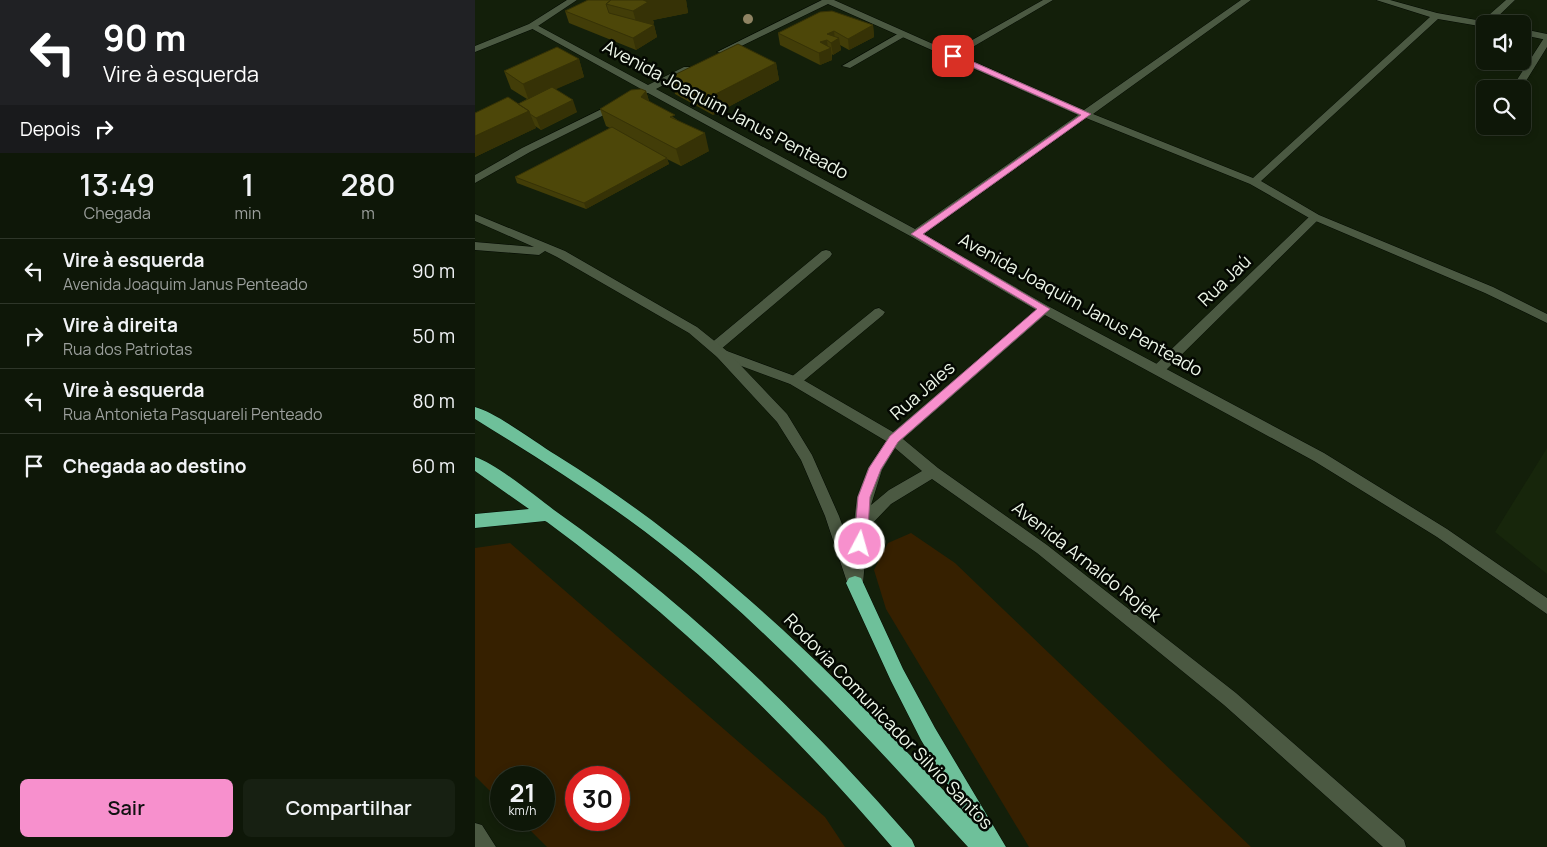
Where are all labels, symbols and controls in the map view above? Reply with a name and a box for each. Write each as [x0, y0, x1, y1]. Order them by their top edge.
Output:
text: 90 m [103, 14, 186, 62]
map controls [1476, 15, 1531, 135]
button: sound [1476, 15, 1531, 70]
icon: left [20, 20, 85, 85]
street label: Avenida Joaquim Janus Penteado [599, 34, 853, 184]
pin [932, 35, 974, 77]
icon: arrive [939, 42, 967, 70]
text: Vire à esquerda [103, 59, 259, 89]
button: search [1476, 80, 1531, 135]
icon: right [90, 115, 118, 143]
text: Depois [20, 116, 80, 142]
text: 13:49 [79, 164, 155, 205]
text: 1 [242, 164, 254, 205]
text: 280 [341, 164, 396, 205]
text: Chegada [84, 202, 151, 224]
text: min [235, 202, 261, 224]
text: m [361, 202, 375, 224]
street label: Avenida Joaquim Janus Penteado [955, 227, 1207, 381]
text: Vire à esquerda [63, 247, 204, 273]
street label: Rua Jaú [1192, 249, 1256, 311]
icon: left [20, 257, 48, 285]
text: 90 m [412, 258, 455, 284]
text: Avenida Joaquim Janus Penteado [63, 273, 308, 295]
text: Vire à direita [63, 312, 178, 338]
icon: right [20, 322, 48, 350]
text: 50 m [413, 323, 455, 349]
text: Rua dos Patriotas [63, 338, 192, 360]
street label: Rua Jales [885, 355, 959, 425]
text: Vire à esquerda [63, 377, 204, 403]
icon: left [20, 387, 48, 415]
text: 80 m [412, 388, 455, 414]
text: Rua Antonieta Pasquareli Penteado [63, 403, 322, 425]
icon: arrive [20, 452, 48, 480]
text: Chegada ao destino [63, 453, 246, 479]
text: 60 m [412, 453, 455, 479]
street label: Avenida Arnaldo Rojek [1008, 495, 1167, 627]
position arrow [833, 517, 885, 569]
street label: Rodovia Comunicador Silvio Santos [779, 608, 999, 834]
speed limit sign: 30 [565, 766, 630, 831]
text: 21 [510, 775, 535, 810]
button: Sair [20, 779, 233, 837]
button: Compartilhar [243, 779, 455, 837]
text: km/h [509, 802, 536, 819]

